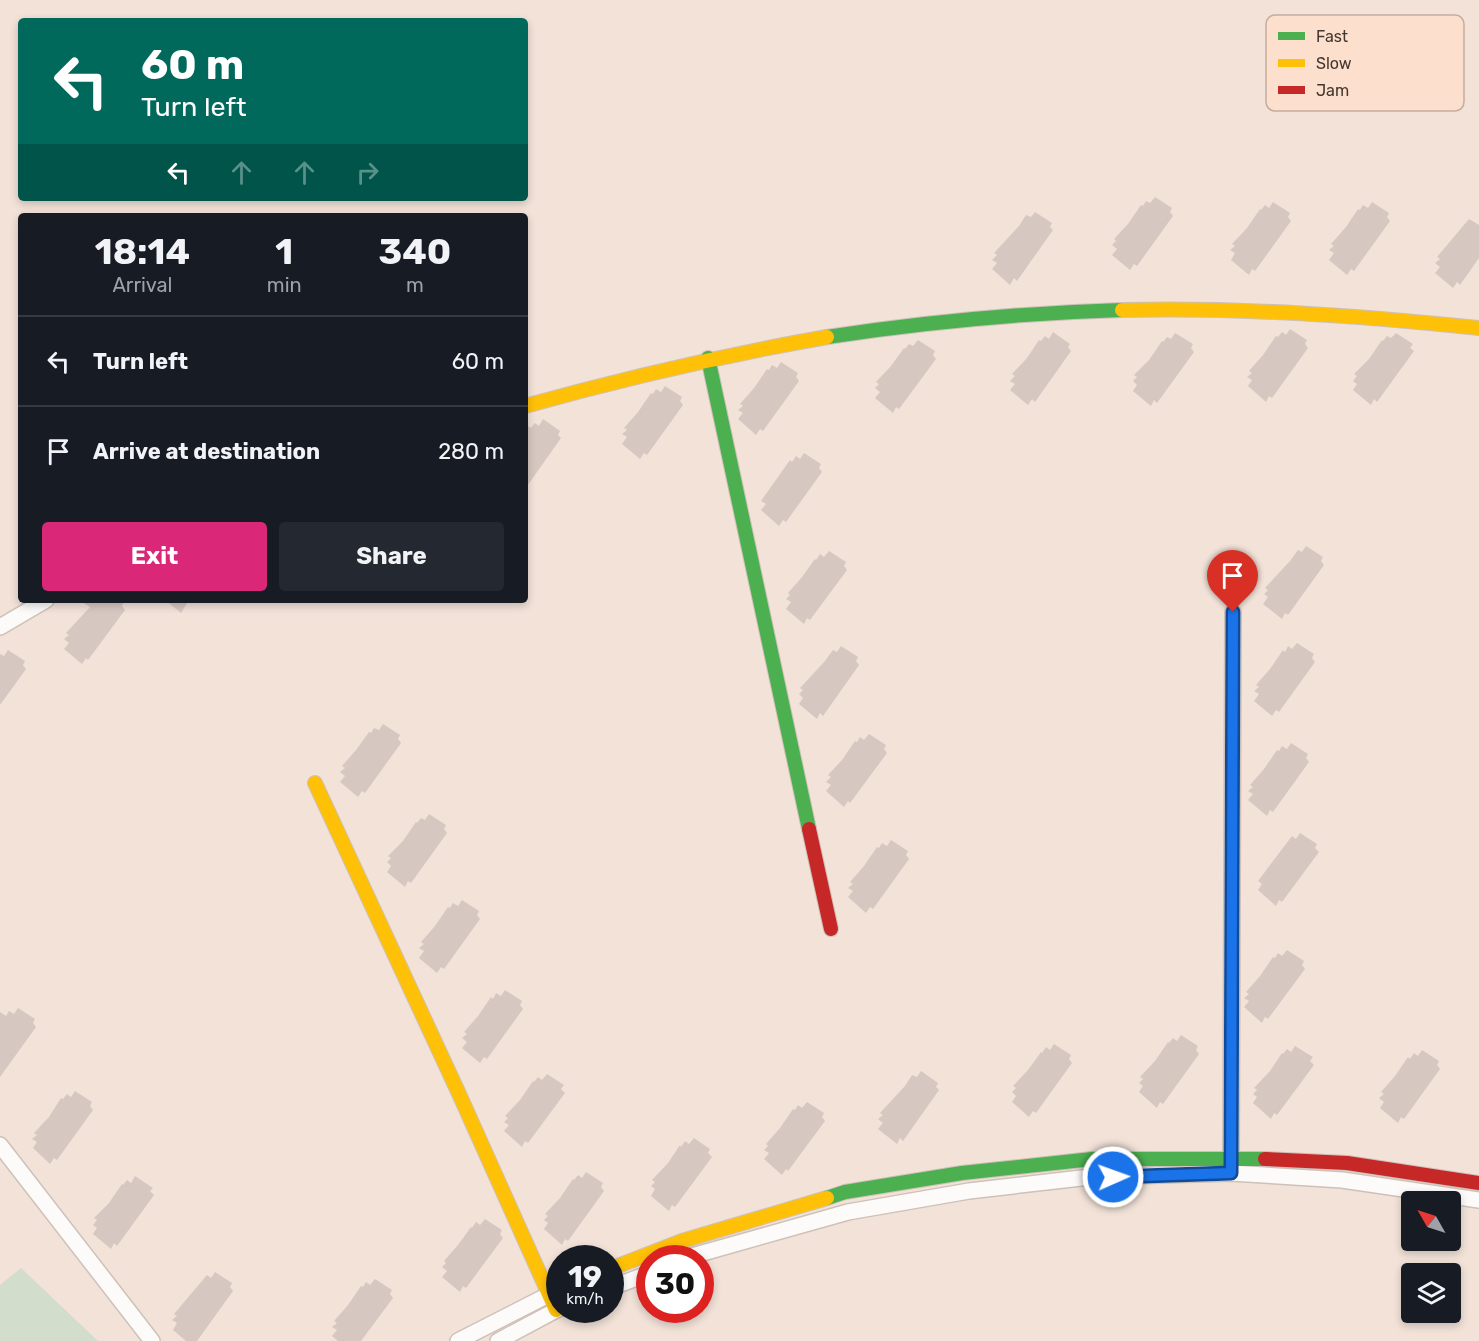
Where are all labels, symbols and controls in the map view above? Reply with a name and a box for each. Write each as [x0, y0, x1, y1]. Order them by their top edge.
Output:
legend [1266, 15, 1464, 111]
text: Fast [1316, 27, 1348, 46]
text: 60 m [141, 40, 244, 90]
icon: left [42, 42, 120, 120]
text: Slow [1316, 54, 1352, 73]
text: Jam [1316, 81, 1349, 100]
text: Turn left [141, 91, 246, 123]
icon: left [162, 156, 195, 189]
icon: ahead [225, 156, 258, 189]
icon: ahead [288, 156, 321, 189]
icon: right [351, 156, 384, 189]
text: 18:14 [95, 230, 190, 273]
text: 1 [275, 230, 293, 273]
text: 340 [378, 230, 451, 273]
text: Arrival [112, 273, 172, 297]
text: min [267, 273, 302, 297]
text: m [406, 273, 424, 297]
icon: left [42, 345, 75, 378]
text: Turn left [93, 348, 188, 375]
text: 60 m [452, 348, 504, 375]
icon: arrive [42, 435, 75, 468]
text: Arrive at destination [93, 438, 320, 465]
text: 280 m [438, 438, 504, 465]
button: Exit [42, 522, 267, 591]
button: Share [279, 522, 504, 591]
pin [1207, 550, 1258, 612]
icon: arrive [1216, 559, 1249, 592]
position arrow [1081, 1145, 1145, 1209]
north arrow [1401, 1191, 1461, 1251]
map controls [1401, 1191, 1461, 1323]
speed limit sign: 30 [636, 1245, 714, 1323]
text: 19 [568, 1259, 602, 1295]
button: layers [1401, 1263, 1461, 1323]
text: km/h [566, 1290, 604, 1308]

